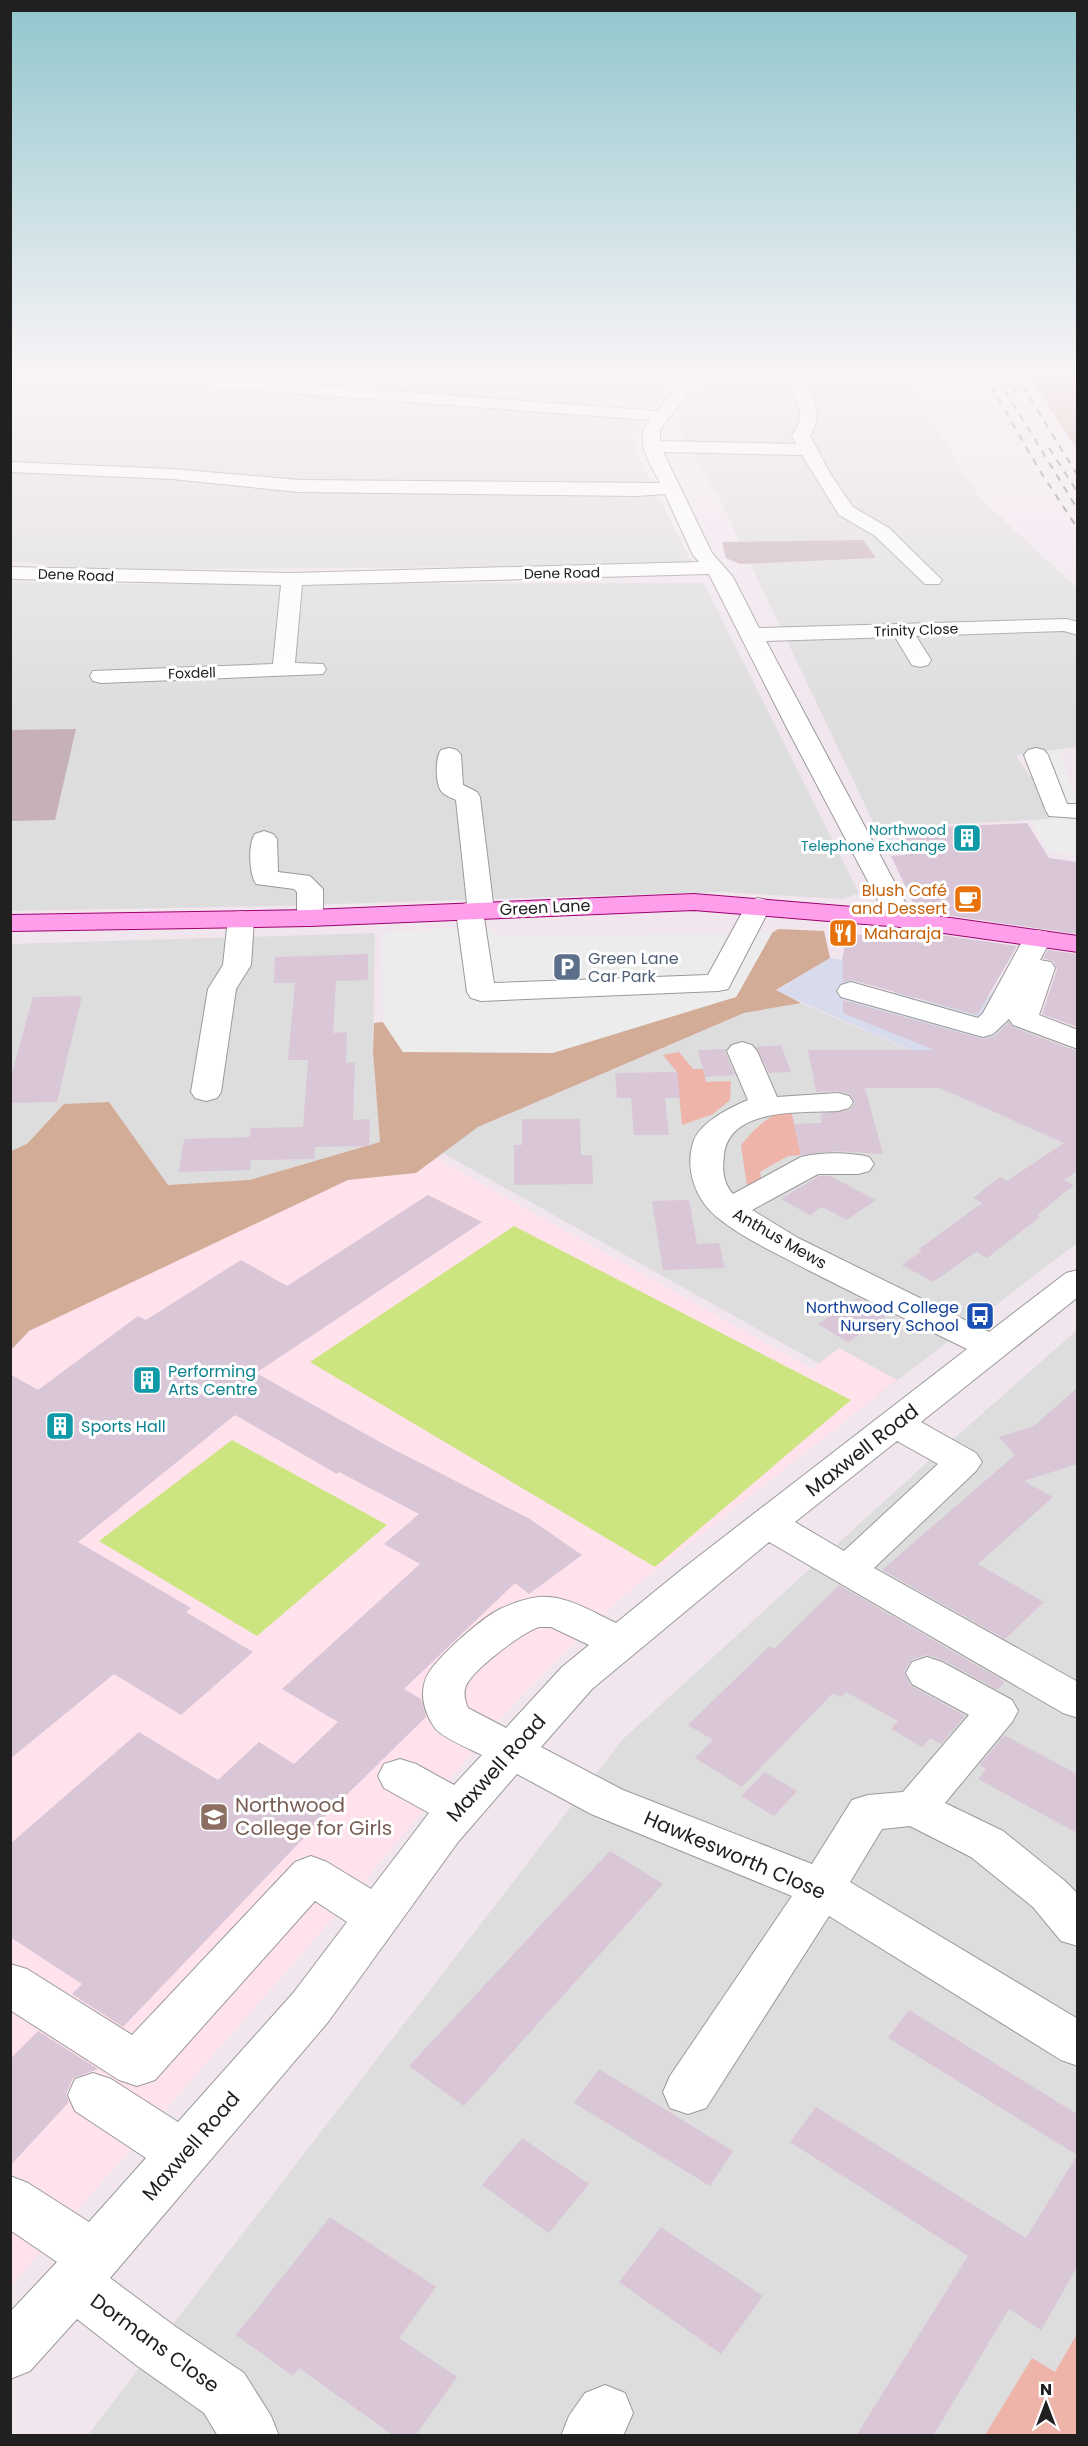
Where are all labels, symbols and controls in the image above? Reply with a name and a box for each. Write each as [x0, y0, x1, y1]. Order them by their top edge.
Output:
street label: Dene Road [524, 562, 600, 584]
street label: Dene Road [37, 564, 115, 586]
street label: Trinity Close [873, 619, 959, 641]
street label: Foxdell [168, 662, 216, 684]
place label: Northwood Telephone Exchange [801, 820, 946, 856]
building icon: Northwood Telephone Exchange [951, 822, 983, 854]
place label: Blush Café and Dessert [851, 879, 947, 920]
cafe icon: Blush Café and Dessert [952, 883, 984, 915]
street label: Green Lane [499, 894, 591, 921]
restaurant icon: Maharaja [827, 917, 859, 949]
place label: Maharaja [864, 922, 941, 945]
place label: Green Lane Car Park [588, 947, 679, 988]
parking icon: Green Lane Car Park [551, 951, 583, 983]
street label: Anthus Mews [728, 1202, 831, 1275]
place label: Northwood College Nursery School [806, 1296, 959, 1337]
bus stop icon: Northwood College Nursery School [964, 1300, 996, 1332]
place label: Performing Arts Centre [168, 1360, 258, 1401]
building icon: Performing Arts Centre [131, 1364, 163, 1396]
street label: Maxwell Road [800, 1397, 924, 1503]
building icon: Sports Hall [44, 1410, 76, 1442]
place label: Sports Hall [81, 1415, 166, 1438]
street label: Maxwell Road [440, 1708, 552, 1828]
place label: Northwood College for Girls [235, 1791, 392, 1842]
school or university icon: Northwood College for Girls [198, 1801, 230, 1833]
street label: Hawkesworth Close [640, 1804, 830, 1906]
street label: Maxwell Road [136, 2085, 246, 2207]
street label: Dormans Close [85, 2287, 225, 2399]
north arrow [1016, 2374, 1076, 2434]
text: N [1040, 2378, 1052, 2401]

